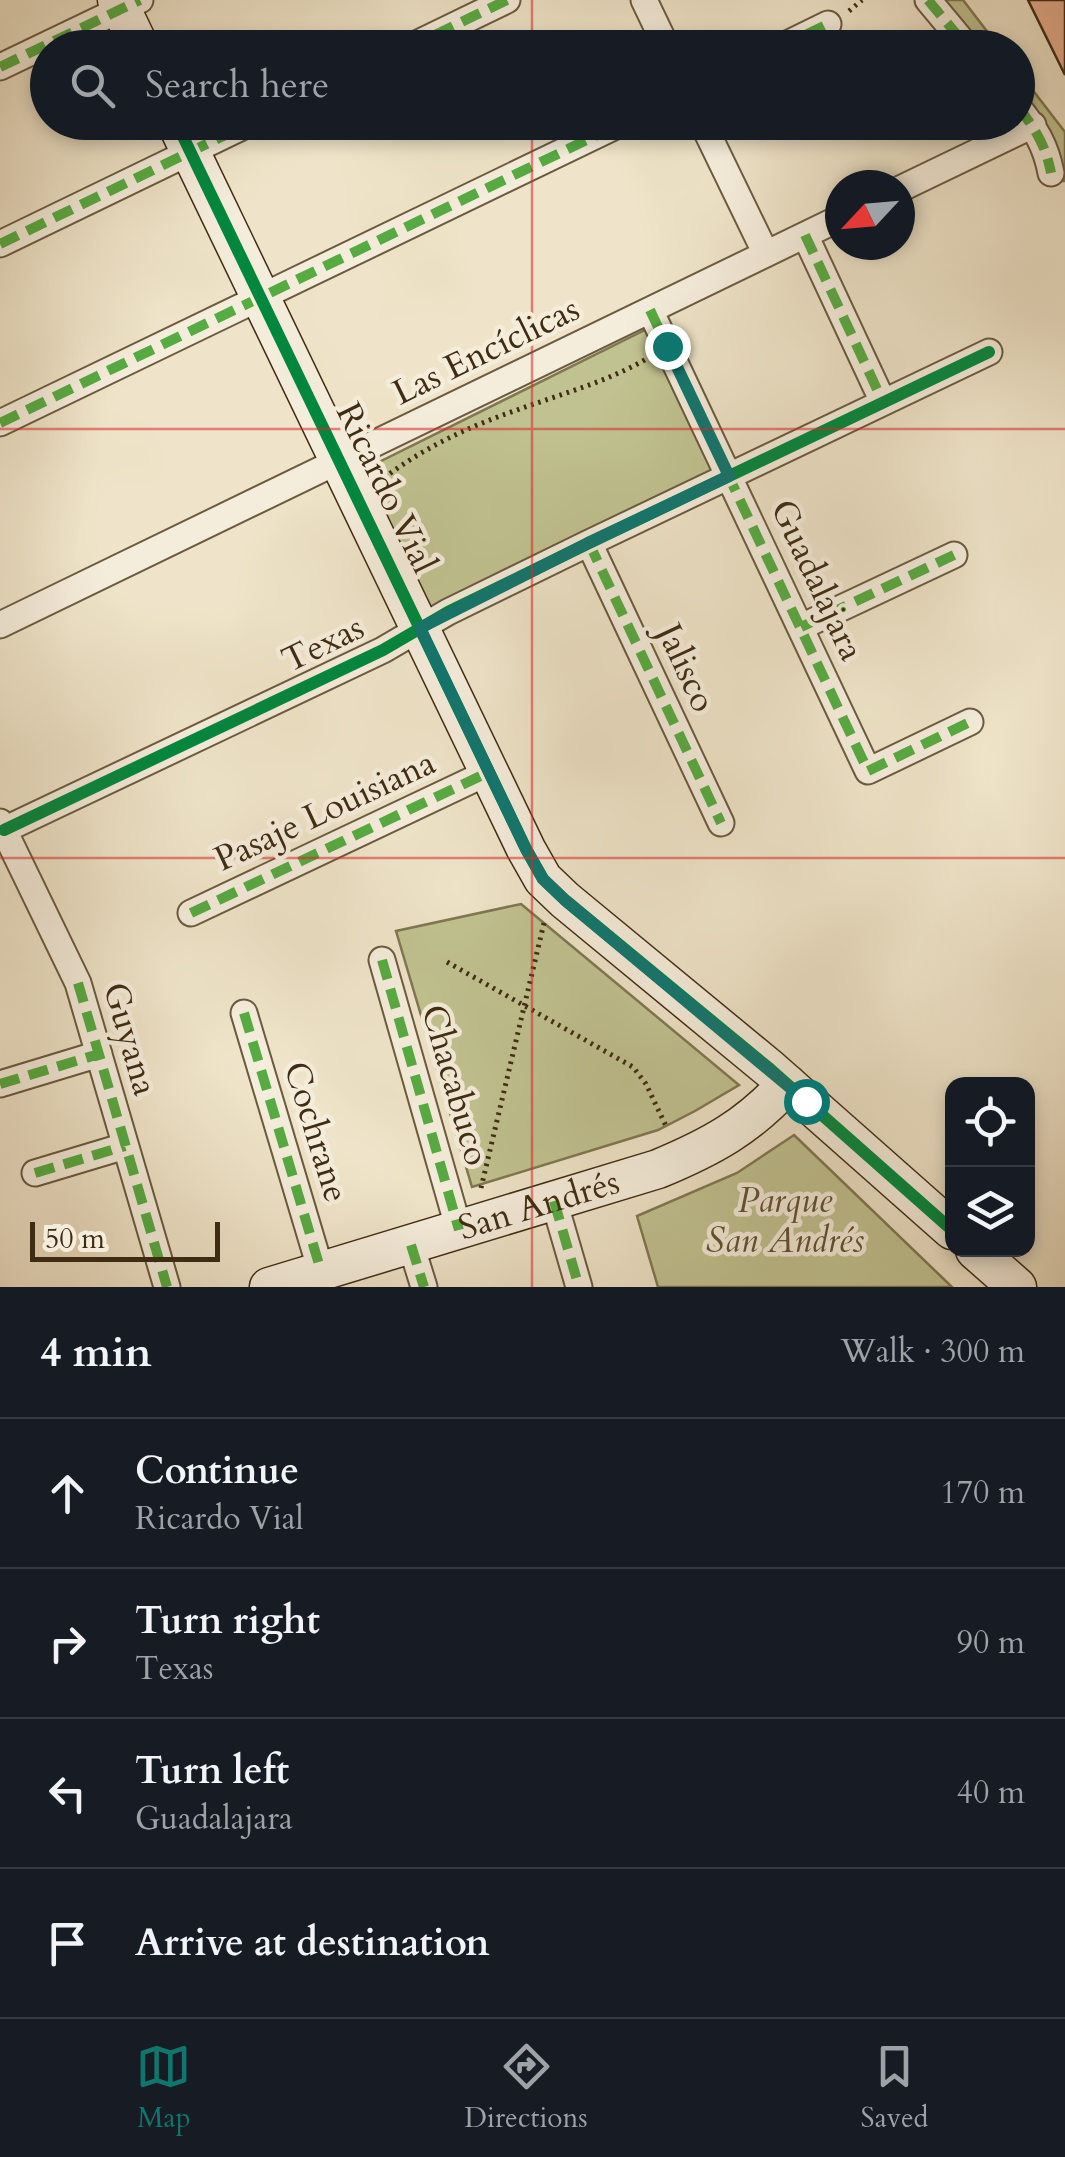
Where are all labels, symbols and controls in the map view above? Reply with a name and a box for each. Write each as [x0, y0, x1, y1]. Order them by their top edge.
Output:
search box [30, 30, 1035, 140]
icon: search [65, 58, 120, 113]
text: Search here [145, 59, 329, 111]
north arrow [825, 170, 915, 260]
street label: Las Encíclicas [385, 285, 587, 417]
route end [645, 324, 691, 370]
street label: Ricardo Vial [324, 395, 448, 582]
street label: Guadalajara [759, 492, 875, 668]
street label: Texas [274, 604, 372, 684]
street label: Jalisco [643, 611, 727, 720]
street label: Pasaje Louisiana [207, 739, 443, 883]
street label: Guyana [91, 977, 169, 1101]
street label: Chacabuco [409, 999, 501, 1171]
street label: Cochrane [272, 1056, 360, 1208]
map controls [945, 1077, 1035, 1257]
button: locate [945, 1077, 1035, 1167]
route start [784, 1079, 830, 1125]
street label: San Andrés [453, 1158, 625, 1252]
button: layers [945, 1167, 1035, 1257]
park label: Parque San Andrés [706, 1177, 864, 1265]
scale bar [30, 1217, 220, 1262]
text: 50 m [45, 1220, 105, 1258]
text: 4 min [40, 1324, 152, 1381]
text: Walk · 300 m [840, 1330, 1025, 1374]
text: Continue [135, 1445, 299, 1497]
icon: ahead [40, 1466, 95, 1521]
text: 170 m [940, 1471, 1025, 1515]
text: Ricardo Vial [135, 1497, 304, 1541]
text: Turn right [135, 1595, 320, 1647]
icon: right [40, 1616, 95, 1671]
text: 90 m [957, 1621, 1025, 1665]
text: Texas [135, 1647, 213, 1691]
text: Turn left [135, 1745, 289, 1797]
icon: left [40, 1766, 95, 1821]
text: 40 m [957, 1771, 1025, 1815]
text: Guadalajara [135, 1797, 293, 1841]
icon: arrive [40, 1916, 95, 1971]
text: Arrive at destination [135, 1917, 490, 1969]
tab: Map [136, 2039, 191, 2137]
tab: Directions [464, 2039, 588, 2137]
tab: Saved [861, 2039, 929, 2137]

